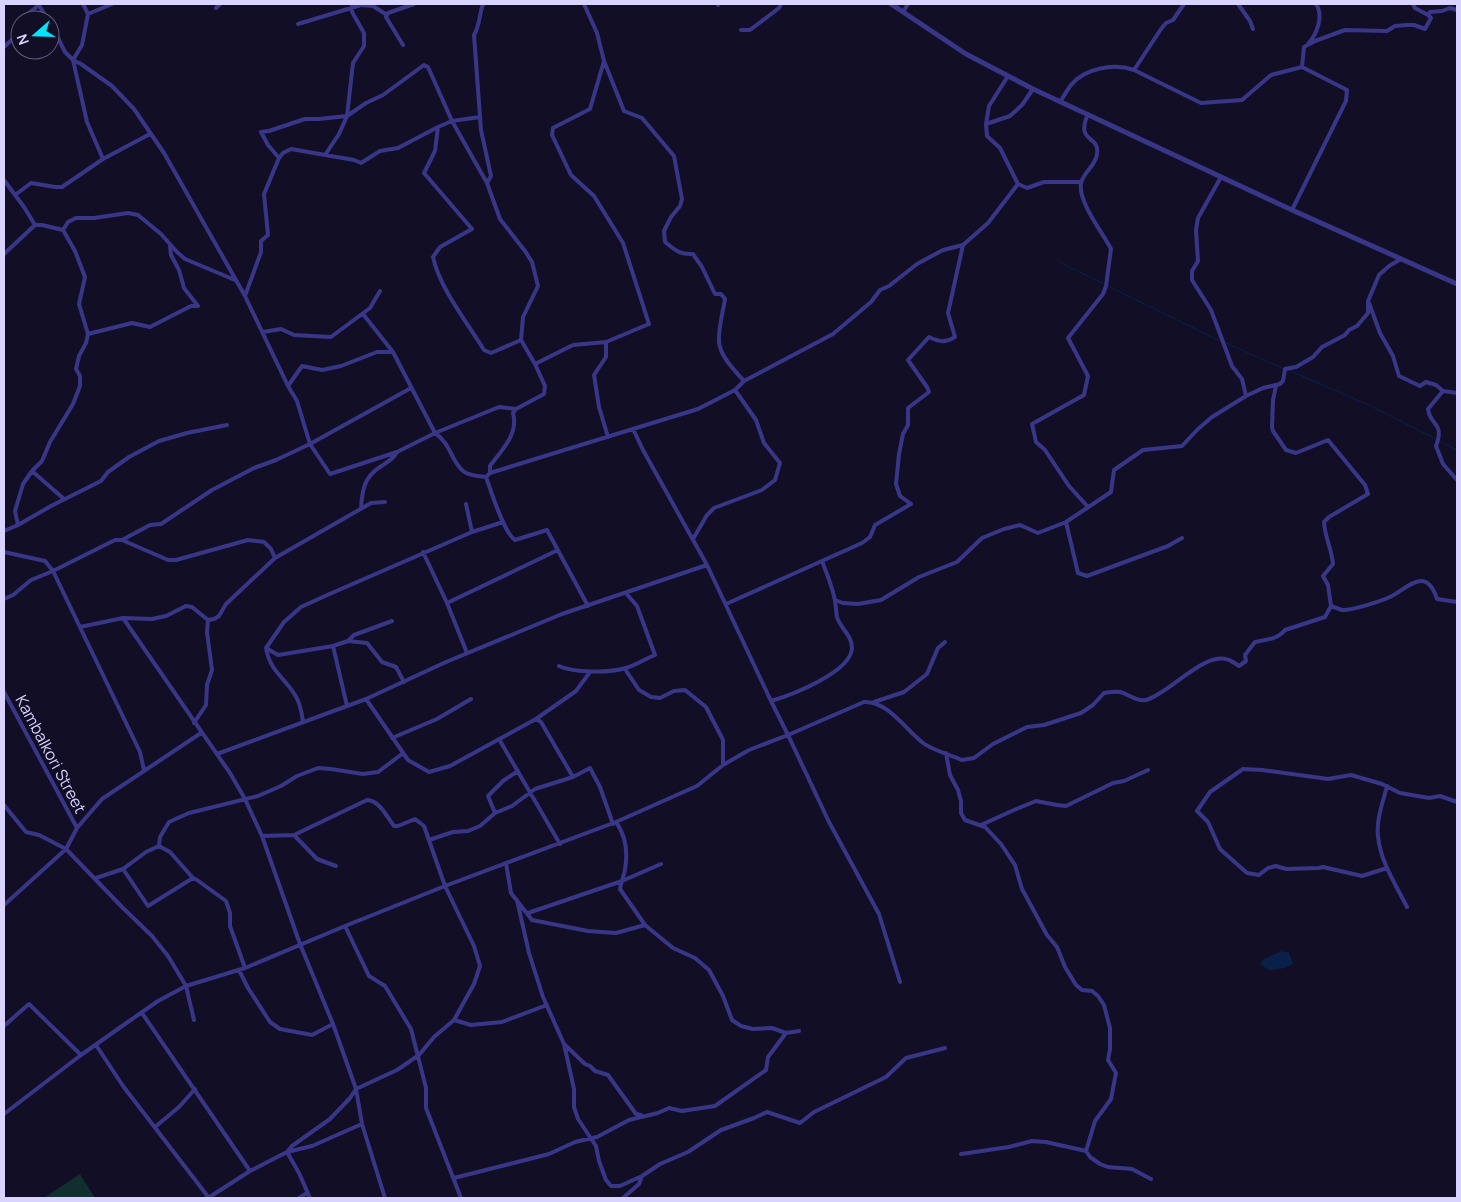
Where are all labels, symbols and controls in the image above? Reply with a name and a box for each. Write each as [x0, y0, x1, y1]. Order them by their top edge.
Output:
north arrow [10, 10, 60, 60]
text: N [12, 32, 33, 48]
street label: Kambalkori Street [11, 691, 91, 817]

